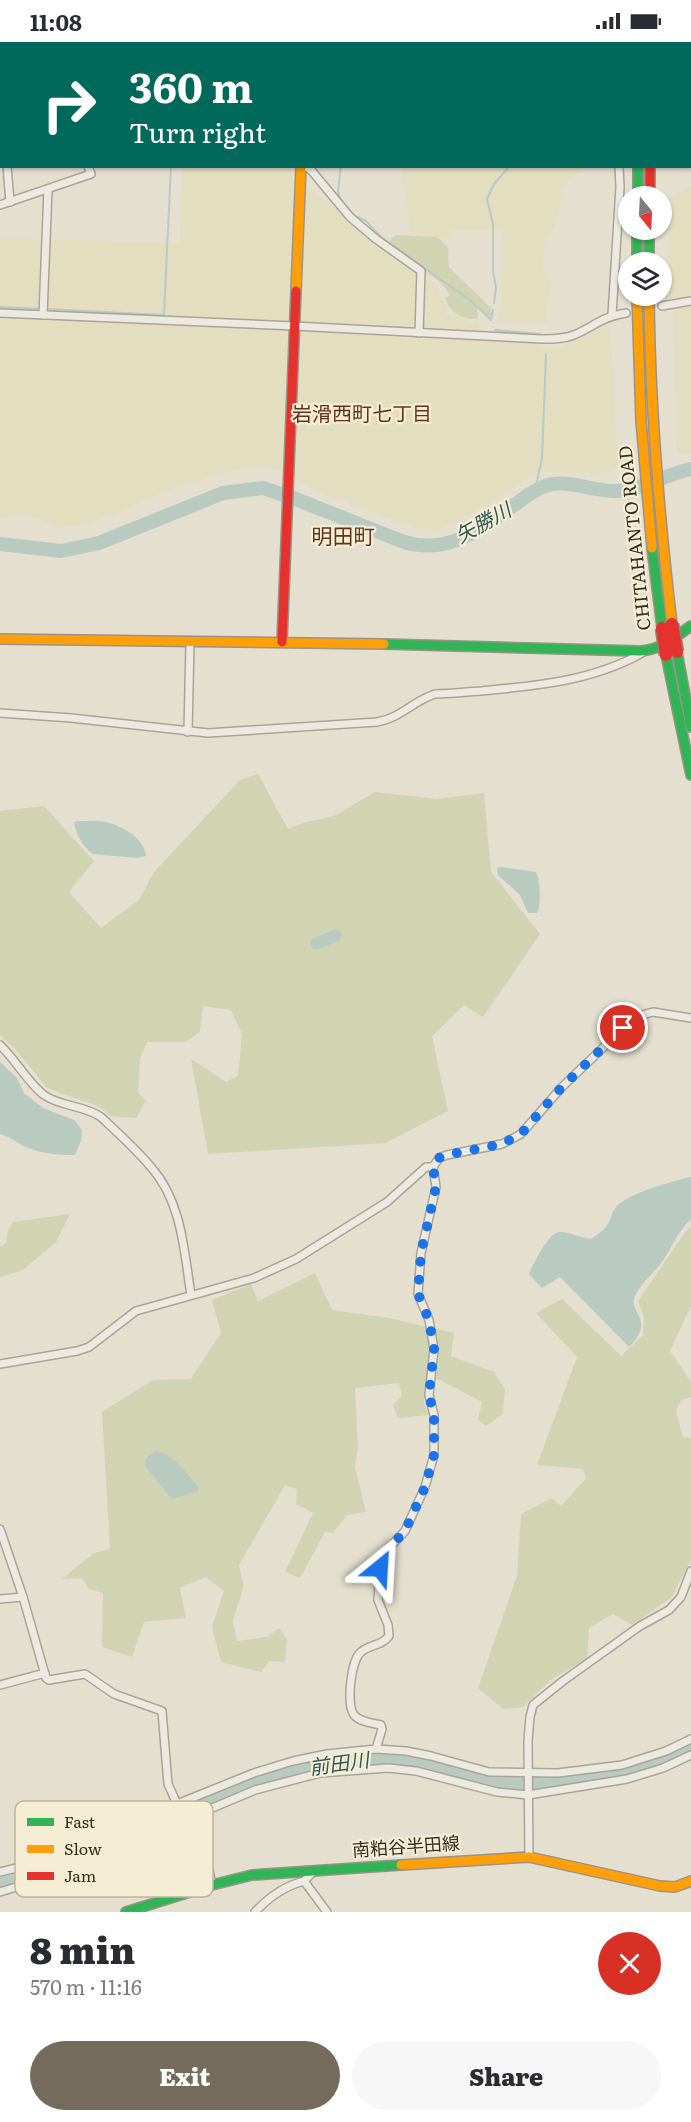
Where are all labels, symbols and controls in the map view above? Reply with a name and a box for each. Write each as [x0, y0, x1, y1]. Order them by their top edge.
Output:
text: 11:08 [30, 5, 82, 38]
text: 360 m [129, 54, 253, 116]
icon: right [30, 66, 108, 144]
text: Turn right [129, 111, 266, 151]
north arrow [618, 186, 672, 240]
map controls [618, 186, 672, 306]
button: layers [618, 252, 672, 306]
district label: 岩滑西町七丁目 [292, 397, 432, 427]
street label: CHITAHANTO ROAD [610, 444, 657, 632]
water label: 矢勝川 [449, 493, 517, 549]
district label: 明田町 [312, 519, 375, 550]
pin [597, 1002, 648, 1053]
icon: arrive [606, 1011, 639, 1044]
position arrow [348, 1536, 412, 1600]
water label: 前田川 [307, 1743, 372, 1781]
legend [15, 1801, 213, 1897]
text: Fast [64, 1809, 96, 1833]
street label: 南粕谷半田線 [351, 1828, 461, 1863]
text: Slow [64, 1836, 102, 1860]
text: Jam [64, 1863, 97, 1887]
text: 8 min [30, 1922, 135, 1975]
button: close [598, 1932, 661, 1995]
text: 570 m · 11:16 [30, 1971, 142, 2001]
button: Exit [30, 2041, 340, 2110]
button: Share [352, 2041, 661, 2110]

